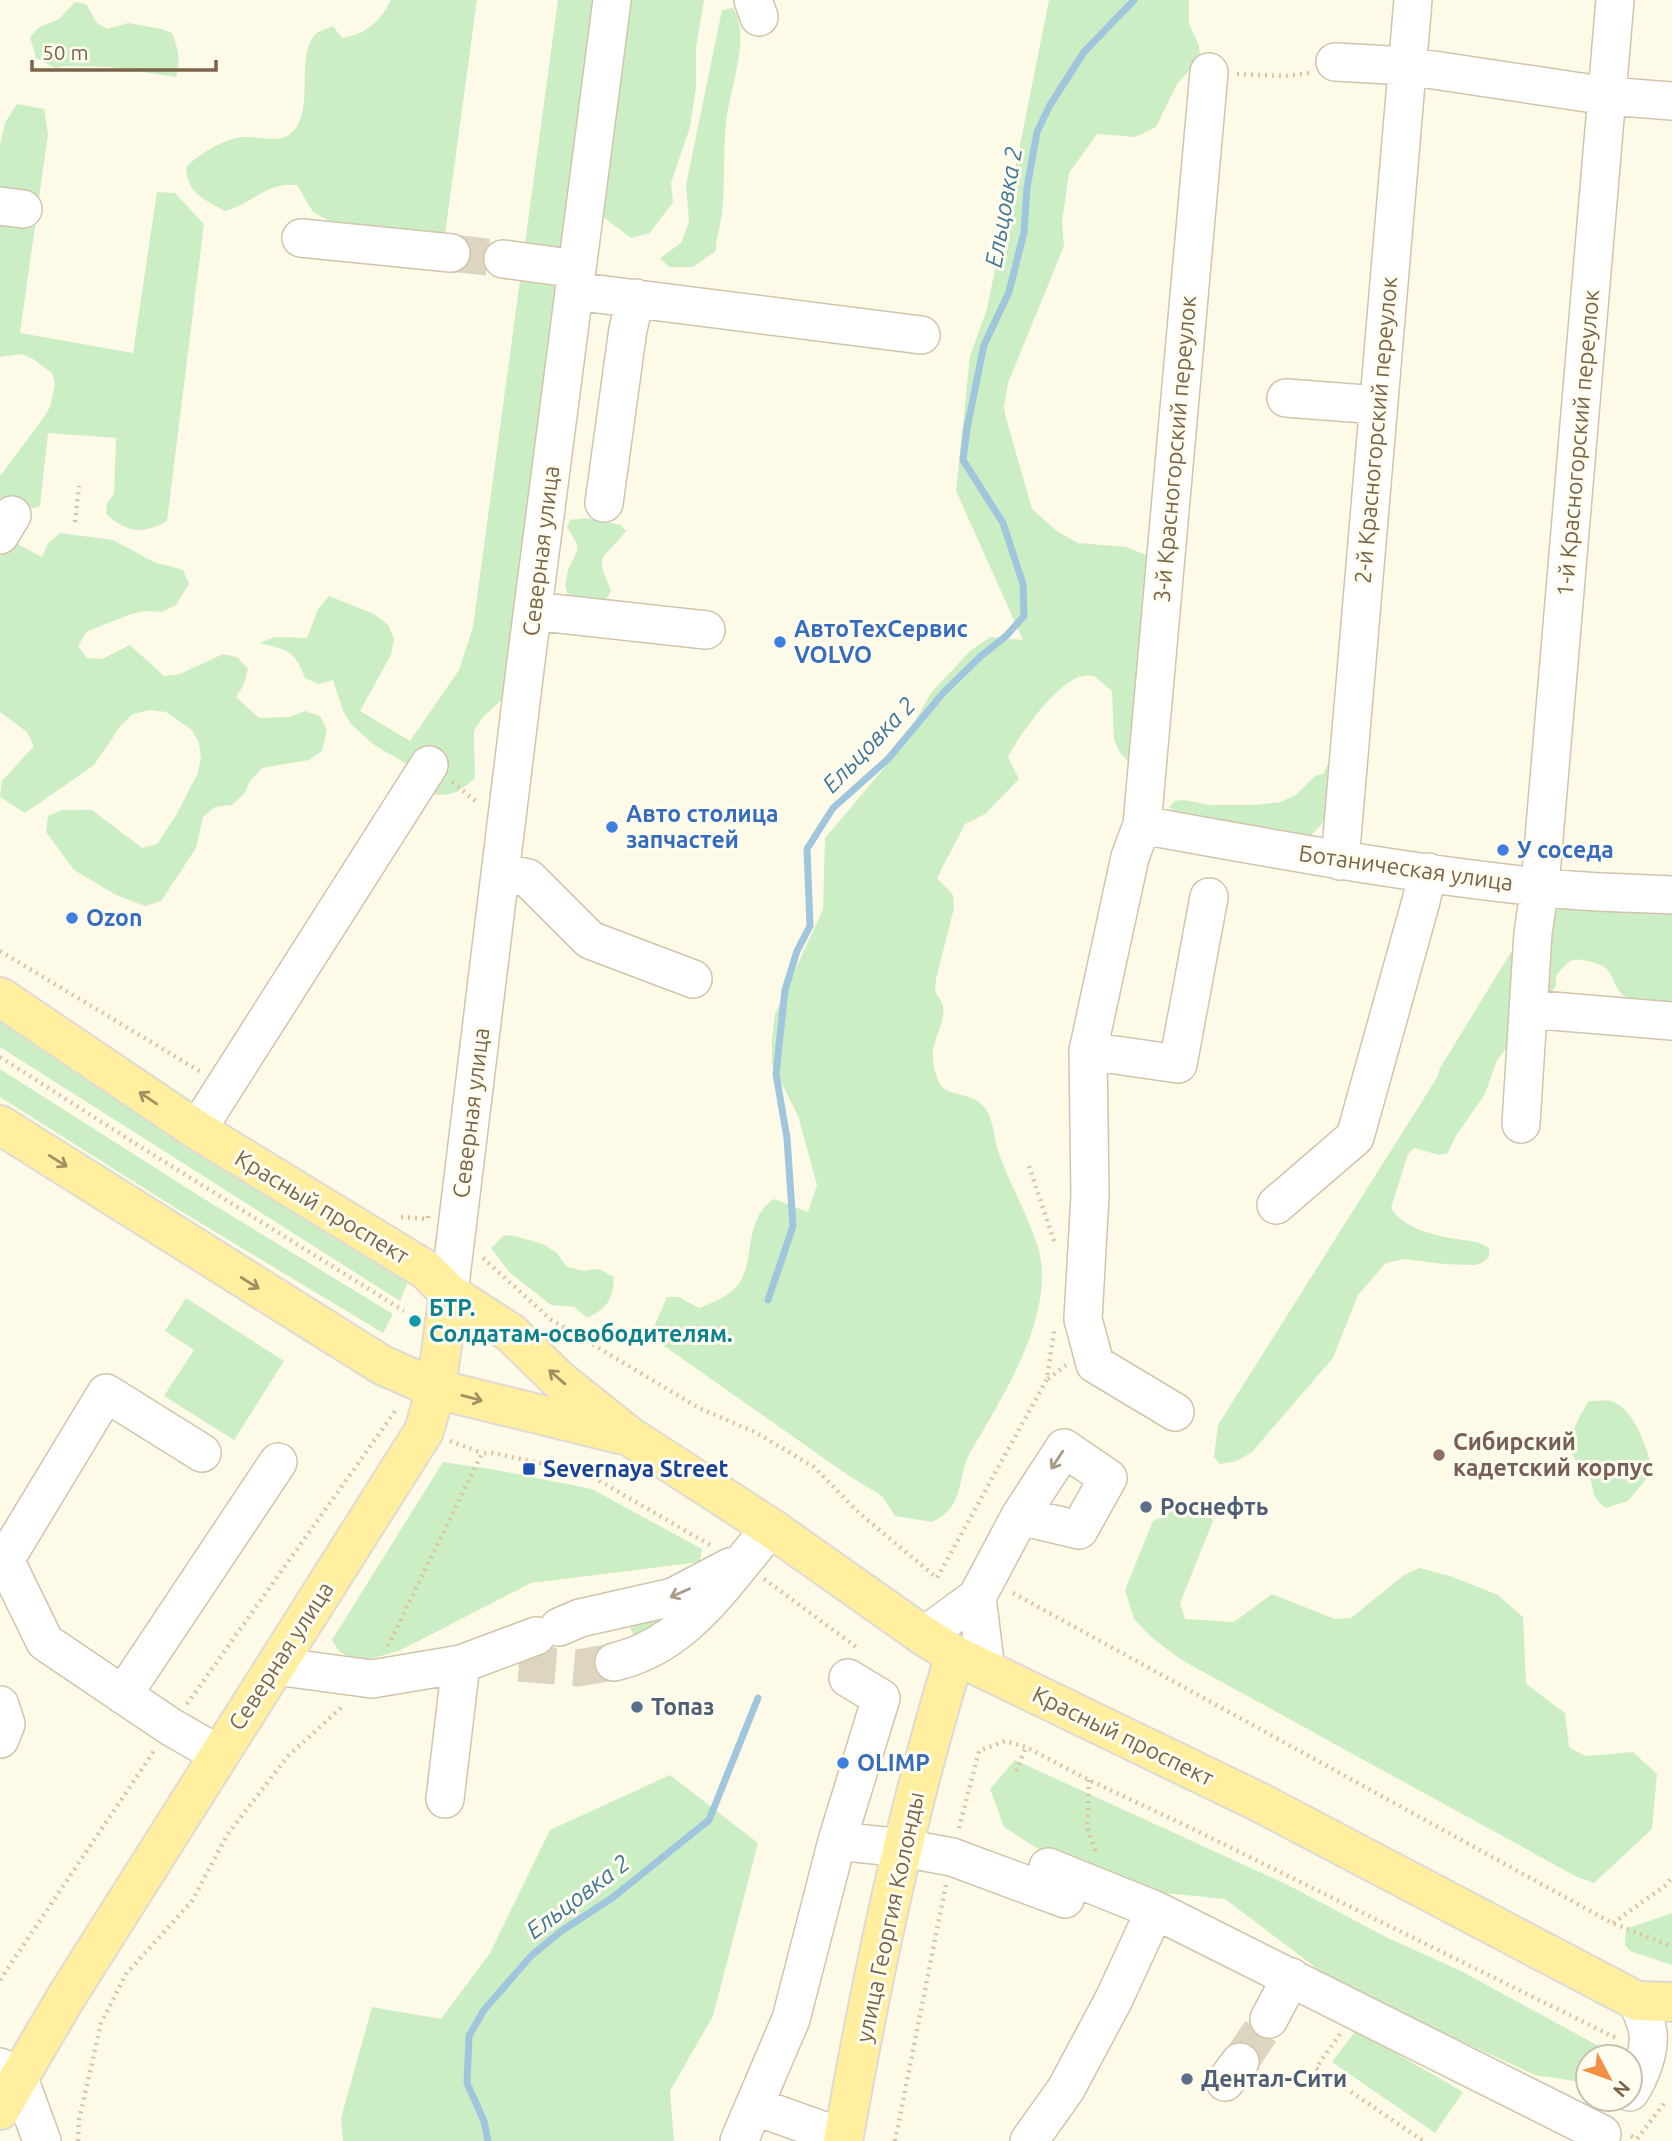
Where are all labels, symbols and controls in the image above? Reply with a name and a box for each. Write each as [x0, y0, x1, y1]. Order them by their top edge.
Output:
scale bar [32, 28, 215, 72]
text: 50 m [42, 40, 89, 64]
water label: Ельцовка 2 [980, 144, 1027, 269]
street label: 2-й Красногорский переулок [1350, 275, 1401, 585]
street label: 1-й Красногорский переулок [1552, 288, 1603, 598]
street label: 3-й Красногорский переулок [1149, 294, 1200, 604]
street label: Северная улица [518, 464, 563, 638]
place label: АвтоТехСервис VOLVO [794, 616, 968, 667]
marker: АвтоТехСервис VOLVO [772, 634, 788, 650]
water label: Ельцовка 2 [817, 691, 921, 798]
place label: Авто столица запчастей [626, 801, 778, 852]
marker: Авто столица запчастей [604, 819, 620, 835]
place label: У соседа [1517, 837, 1614, 862]
street label: Ботаническая улица [1297, 840, 1515, 895]
marker: У соседа [1495, 842, 1511, 858]
place label: Ozon [86, 905, 142, 930]
marker: Ozon [64, 910, 80, 926]
street label: Северная улица [448, 1026, 493, 1200]
one-way arrow [139, 1090, 158, 1105]
street label: Красный проспект [231, 1145, 414, 1268]
one-way arrow [47, 1155, 67, 1169]
one-way arrow [240, 1275, 259, 1290]
place label: БТР. Солдатам-освободителям. [429, 1295, 733, 1346]
marker: БТР. Солдатам-освободителям. [407, 1313, 423, 1329]
one-way arrow [548, 1369, 566, 1385]
one-way arrow [460, 1392, 483, 1405]
place label: Сибирский кадетский корпус [1453, 1429, 1653, 1480]
marker: Сибирский кадетский корпус [1431, 1447, 1447, 1463]
one-way arrow [1049, 1449, 1063, 1469]
place label: Severnaya Street [543, 1456, 729, 1481]
marker: Severnaya Street [521, 1461, 537, 1477]
place label: Роснефть [1160, 1494, 1268, 1519]
marker: Роснефть [1138, 1499, 1154, 1515]
street label: Северная улица [223, 1577, 338, 1734]
one-way arrow [670, 1587, 691, 1600]
street label: Красный проспект [1029, 1681, 1218, 1790]
place label: Топаз [651, 1694, 714, 1719]
marker: Топаз [629, 1699, 645, 1715]
place label: OLIMP [857, 1750, 930, 1775]
marker: OLIMP [835, 1755, 851, 1771]
street label: улица Георгия Колонды [851, 1789, 928, 2045]
water label: Ельцовка 2 [521, 1849, 635, 1944]
north arrow [1574, 2043, 1644, 2113]
place label: Дентал-Сити [1201, 2066, 1347, 2091]
marker: Дентал-Сити [1179, 2071, 1195, 2087]
text: N [1609, 2077, 1635, 2102]

